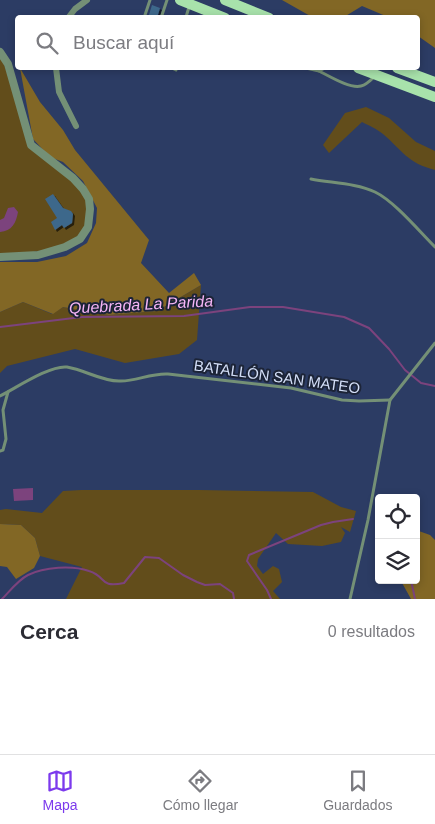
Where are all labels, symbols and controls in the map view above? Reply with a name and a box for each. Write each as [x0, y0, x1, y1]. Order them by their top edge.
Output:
search box [15, 15, 420, 70]
icon: search [33, 29, 61, 57]
text: Buscar aquí [73, 32, 174, 53]
water label: Quebrada La Parida [69, 292, 214, 317]
street label: BATALLÓN SAN MATEO [193, 356, 361, 397]
map controls [375, 494, 420, 584]
button: locate [375, 494, 420, 539]
button: layers [375, 539, 420, 584]
text: Cerca [20, 620, 78, 643]
text: 0 resultados [328, 623, 415, 640]
tab: Mapa [43, 767, 78, 813]
tab: Cómo llegar [163, 767, 238, 813]
tab: Guardados [323, 767, 392, 813]

